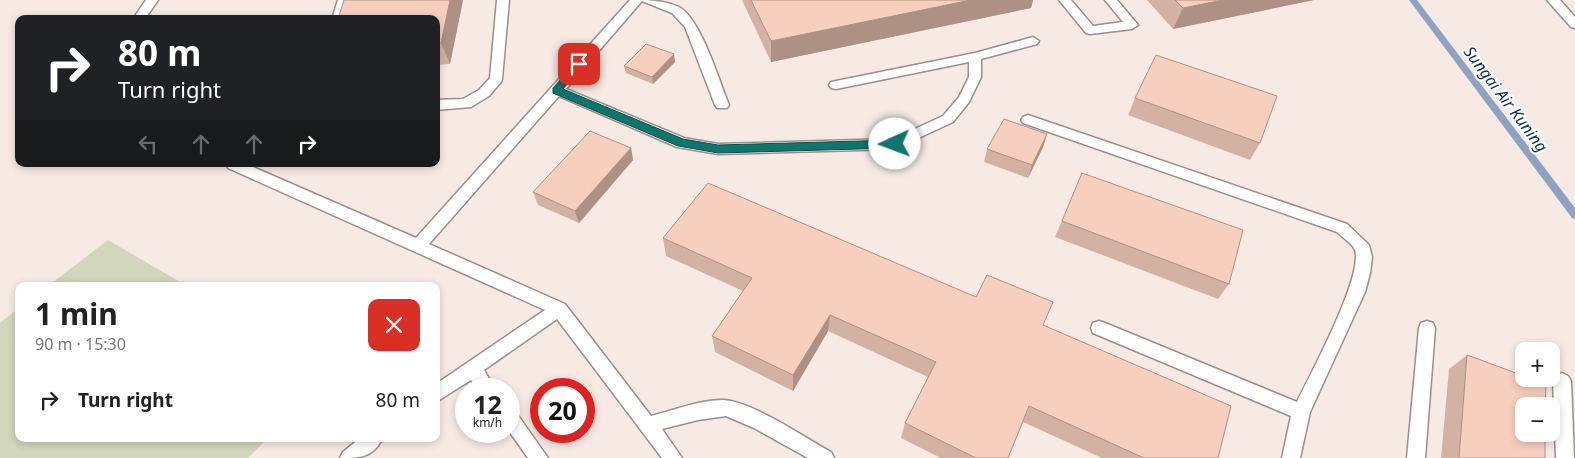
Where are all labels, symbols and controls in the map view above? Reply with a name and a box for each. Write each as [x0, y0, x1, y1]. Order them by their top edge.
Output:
text: 80 m [118, 29, 201, 76]
icon: right [35, 35, 100, 100]
water label: Sungai Air Kuning [1459, 42, 1553, 156]
pin [558, 43, 600, 85]
icon: arrive [565, 50, 593, 78]
text: Turn right [118, 74, 221, 104]
position arrow [868, 117, 920, 169]
icon: left [134, 130, 162, 158]
icon: ahead [187, 130, 215, 158]
icon: ahead [240, 130, 268, 158]
icon: right [293, 130, 321, 158]
text: 1 min [35, 293, 118, 334]
button: close [368, 299, 420, 351]
text: 90 m · 15:30 [35, 333, 126, 355]
map controls [1515, 342, 1560, 442]
button: + [1515, 342, 1560, 387]
speed limit sign: 20 [530, 378, 595, 443]
icon: right [35, 386, 63, 414]
text: Turn right [78, 387, 173, 413]
text: 80 m [376, 387, 420, 413]
text: 12 [473, 387, 502, 421]
button: − [1515, 397, 1560, 442]
text: km/h [473, 414, 502, 431]

